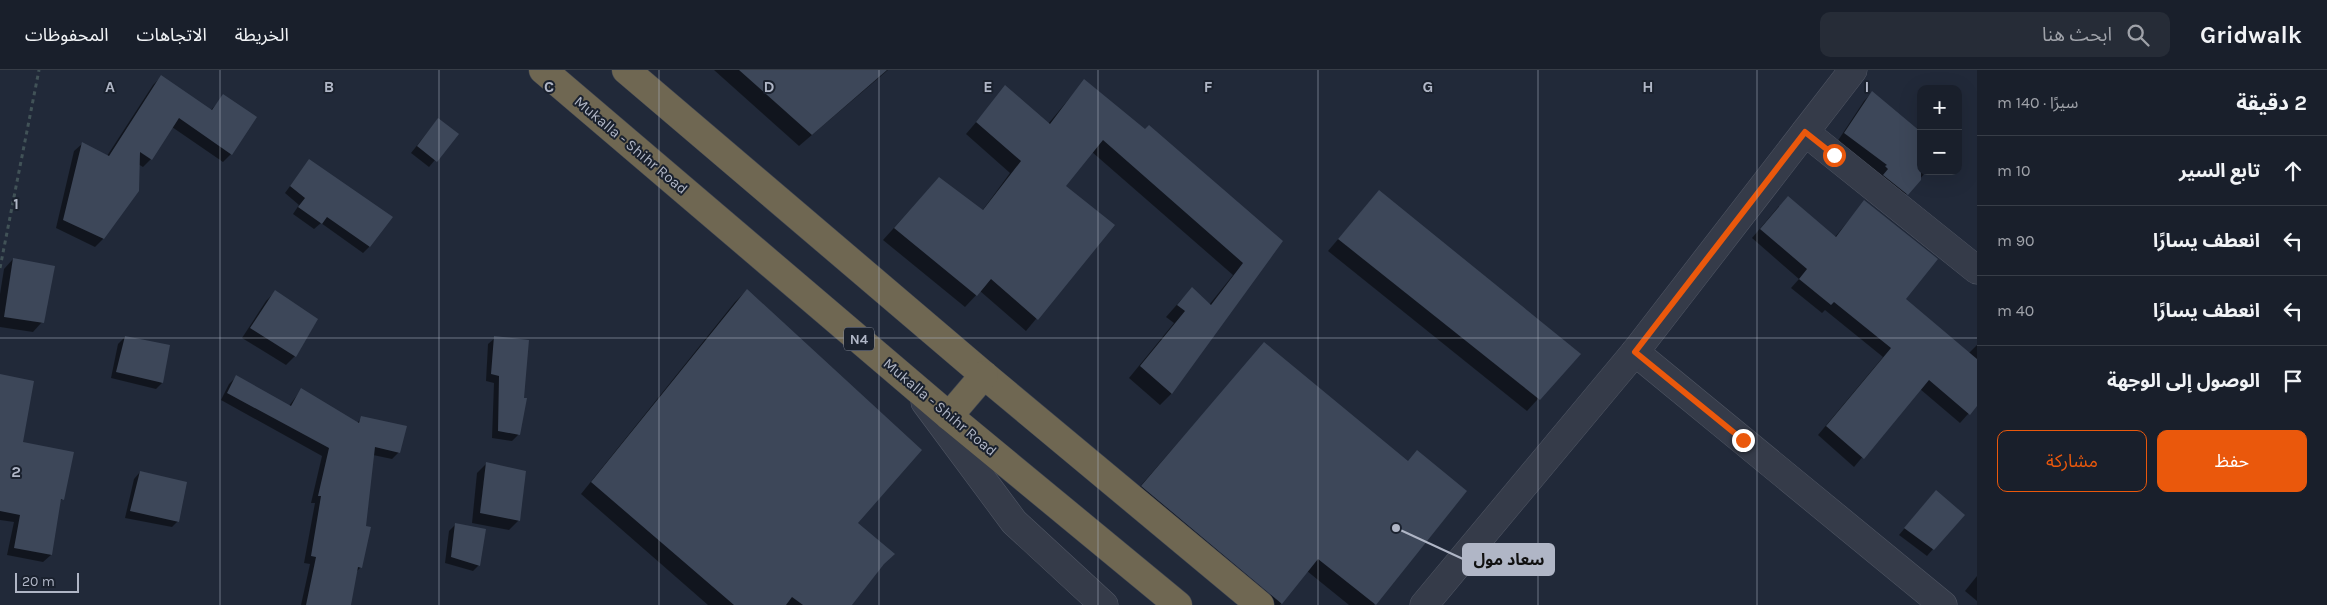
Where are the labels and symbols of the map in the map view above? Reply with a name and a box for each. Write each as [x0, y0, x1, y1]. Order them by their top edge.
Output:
text: A [105, 77, 115, 96]
text: B [324, 77, 334, 96]
text: C [544, 77, 554, 96]
text: D [764, 77, 775, 96]
text: E [983, 77, 993, 96]
text: F [1204, 77, 1213, 96]
text: G [1423, 77, 1433, 96]
text: H [1642, 77, 1654, 96]
text: I [1865, 77, 1869, 96]
street label: Mukalla - Shihr Road [571, 92, 691, 198]
route start [1823, 144, 1846, 167]
text: 1 [13, 194, 19, 213]
road number: N4 [844, 328, 874, 350]
street label: Mukalla - Shihr Road [880, 354, 1000, 460]
route end [1732, 429, 1755, 452]
text: 2 [11, 462, 21, 481]
callout: سعاد مول [1463, 544, 1554, 575]
text: سعاد مول [1474, 550, 1545, 569]
scale bar [15, 570, 79, 593]

